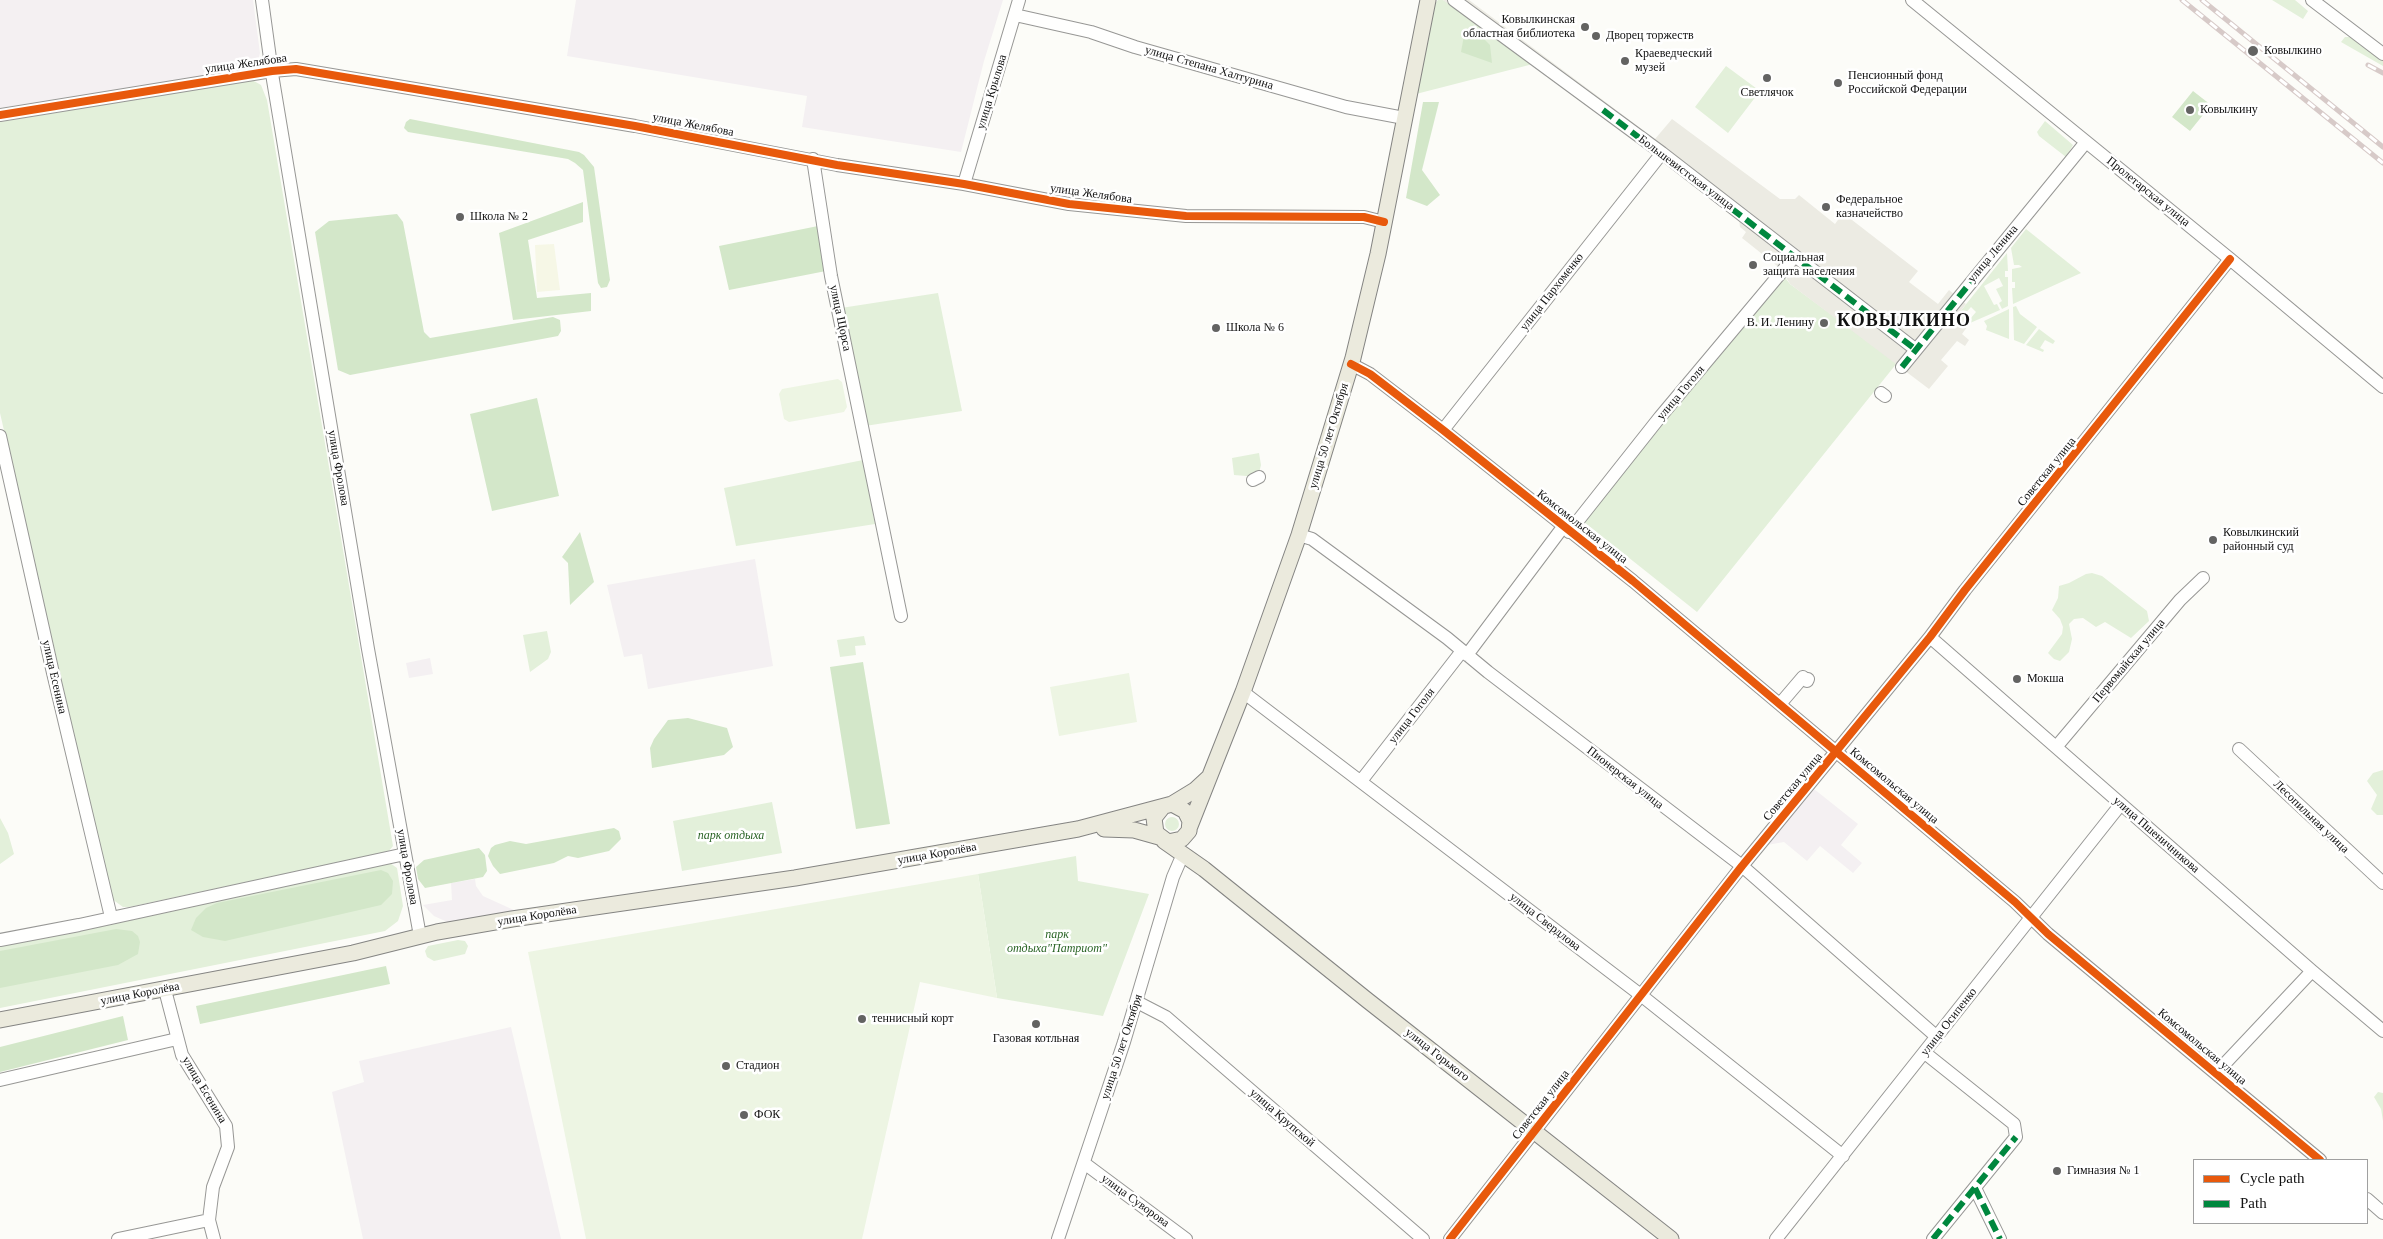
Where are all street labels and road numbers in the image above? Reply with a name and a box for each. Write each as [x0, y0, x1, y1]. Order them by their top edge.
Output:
street label: улица Степана Халтурина [1143, 43, 1275, 93]
street label: улица Желябова [204, 51, 288, 77]
street label: улица Крылова [974, 53, 1010, 131]
street label: улица Желябова [651, 110, 735, 140]
street label: Большевистская улица [1635, 132, 1737, 214]
street label: Пролетарская улица [2103, 154, 2193, 230]
street label: улица Желябова [1049, 181, 1133, 207]
street label: улица Ленина [1965, 222, 2021, 286]
street label: улица Пархоменко [1517, 250, 1587, 334]
street label: улица Щорса [826, 283, 854, 353]
street label: улица Гоголя [1654, 363, 1708, 423]
street label: улица 50 лет Октября [1306, 381, 1352, 491]
street label: улица Фролова [324, 429, 352, 507]
street label: Советская улица [2015, 435, 2079, 509]
street label: Комсомольская улица [1534, 487, 1630, 567]
street label: Первомайская улица [2090, 616, 2168, 706]
street label: улица Есенина [39, 639, 69, 715]
street label: улица Гоголя [1386, 685, 1438, 747]
street label: Пионерская улица [1584, 744, 1666, 812]
street label: Комсомольская улица [1847, 745, 1941, 827]
street label: Советская улица [1760, 750, 1826, 824]
street label: Лесопильная улица [2270, 777, 2352, 857]
street label: улица Пшеничникова [2110, 794, 2202, 876]
street label: улица Фролова [393, 828, 421, 906]
street label: улица Королёва [896, 840, 978, 868]
street label: улица Свердлова [1507, 890, 1583, 954]
street label: улица Королёва [496, 903, 578, 929]
street label: улица Королёва [99, 979, 181, 1009]
street label: улица Осипенко [1918, 985, 1980, 1059]
street label: улица 50 лет Октября [1098, 993, 1146, 1101]
street label: Комсомольская улица [2155, 1006, 2249, 1088]
street label: улица Горького [1402, 1025, 1472, 1085]
street label: улица Есенина [178, 1054, 230, 1126]
street label: Советская улица [1509, 1067, 1573, 1143]
street label: улица Крупской [1246, 1086, 1318, 1150]
street label: улица Суворова [1098, 1171, 1172, 1231]

